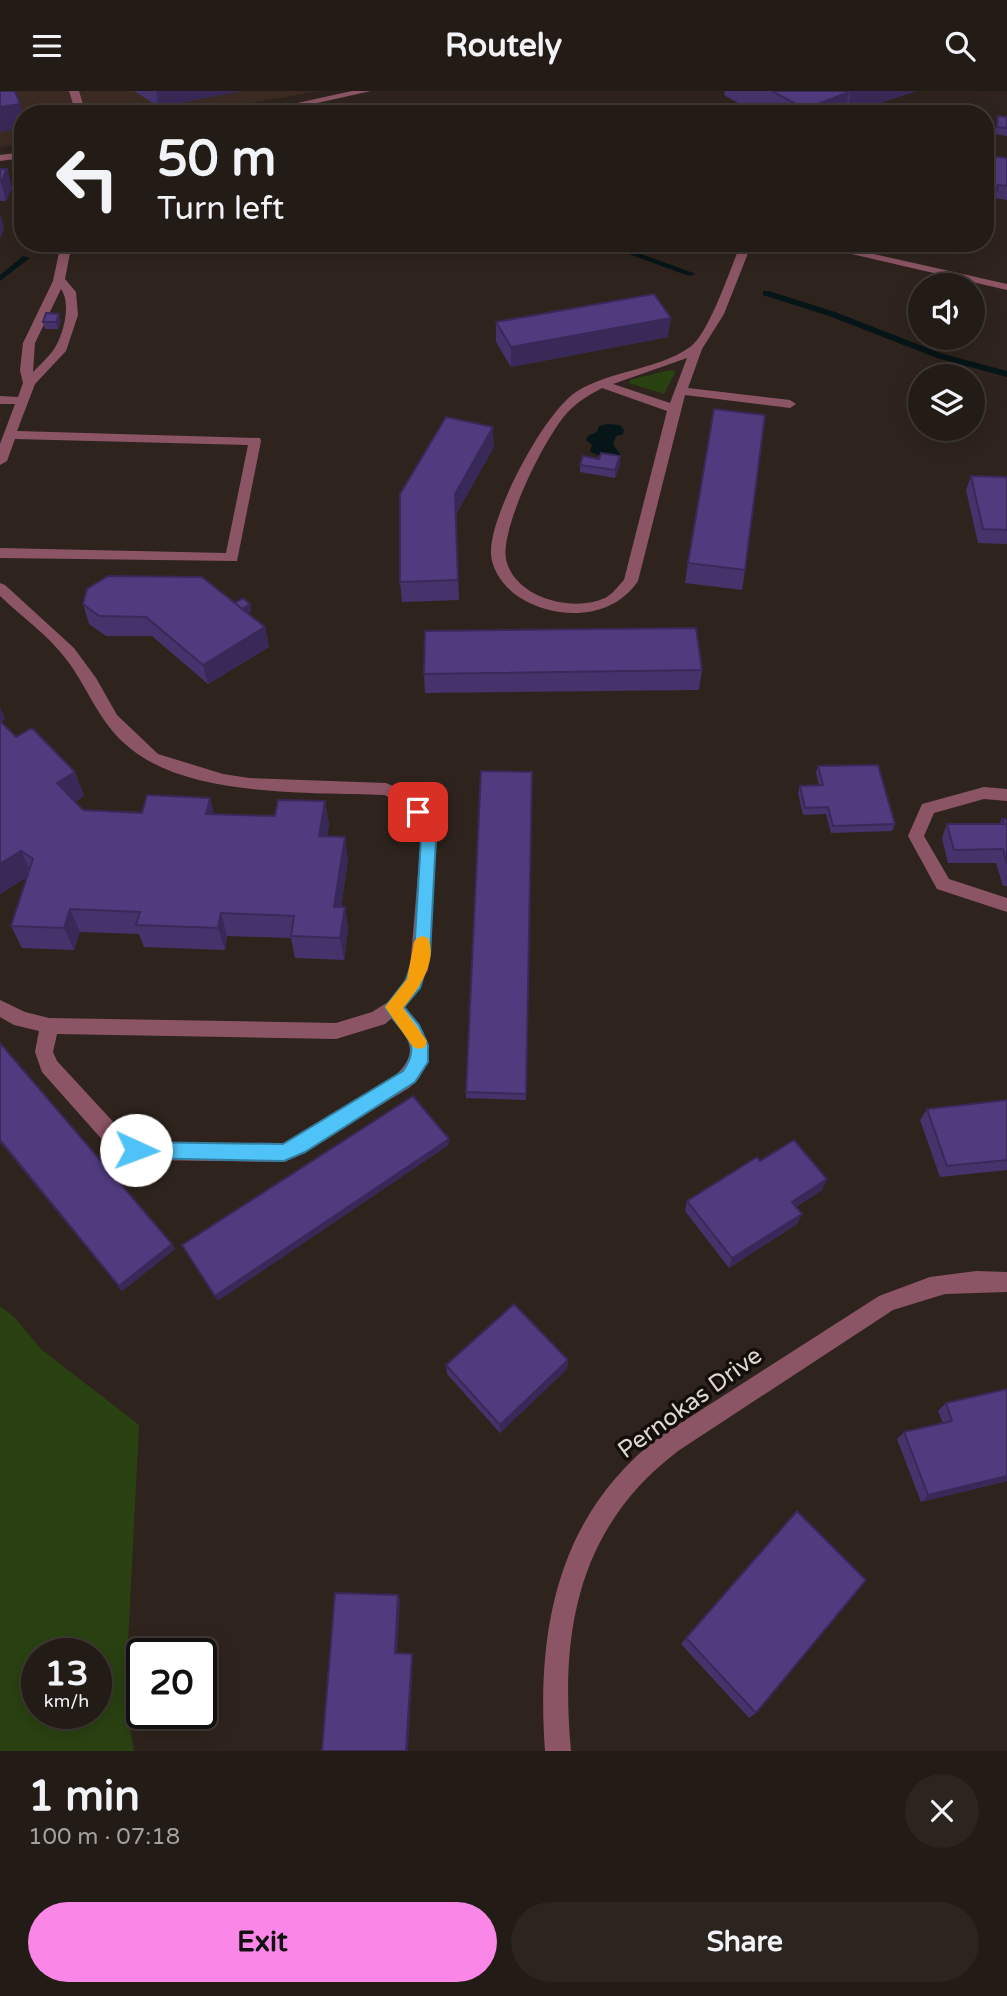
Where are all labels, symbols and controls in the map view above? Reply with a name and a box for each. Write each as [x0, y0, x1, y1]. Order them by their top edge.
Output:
icon: menu [28, 27, 66, 65]
text: Routely [445, 27, 562, 65]
icon: search [941, 27, 979, 65]
text: 50 m [157, 130, 276, 189]
icon: left [42, 133, 133, 224]
text: Turn left [157, 190, 284, 228]
map controls [908, 273, 985, 441]
button: sound [908, 273, 985, 350]
button: layers [908, 364, 985, 441]
pin [388, 782, 448, 842]
icon: arrive [399, 793, 437, 831]
position arrow [99, 1113, 173, 1187]
street label: Pernokas Drive [612, 1341, 768, 1465]
speed limit sign: 20 [126, 1638, 217, 1729]
text: 13 [45, 1653, 88, 1695]
text: km/h [44, 1690, 89, 1712]
text: 1 min [28, 1771, 140, 1822]
button: close [905, 1774, 979, 1848]
text: 100 m · 07:18 [28, 1823, 180, 1851]
button: Exit [28, 1902, 497, 1982]
button: Share [511, 1902, 979, 1982]

